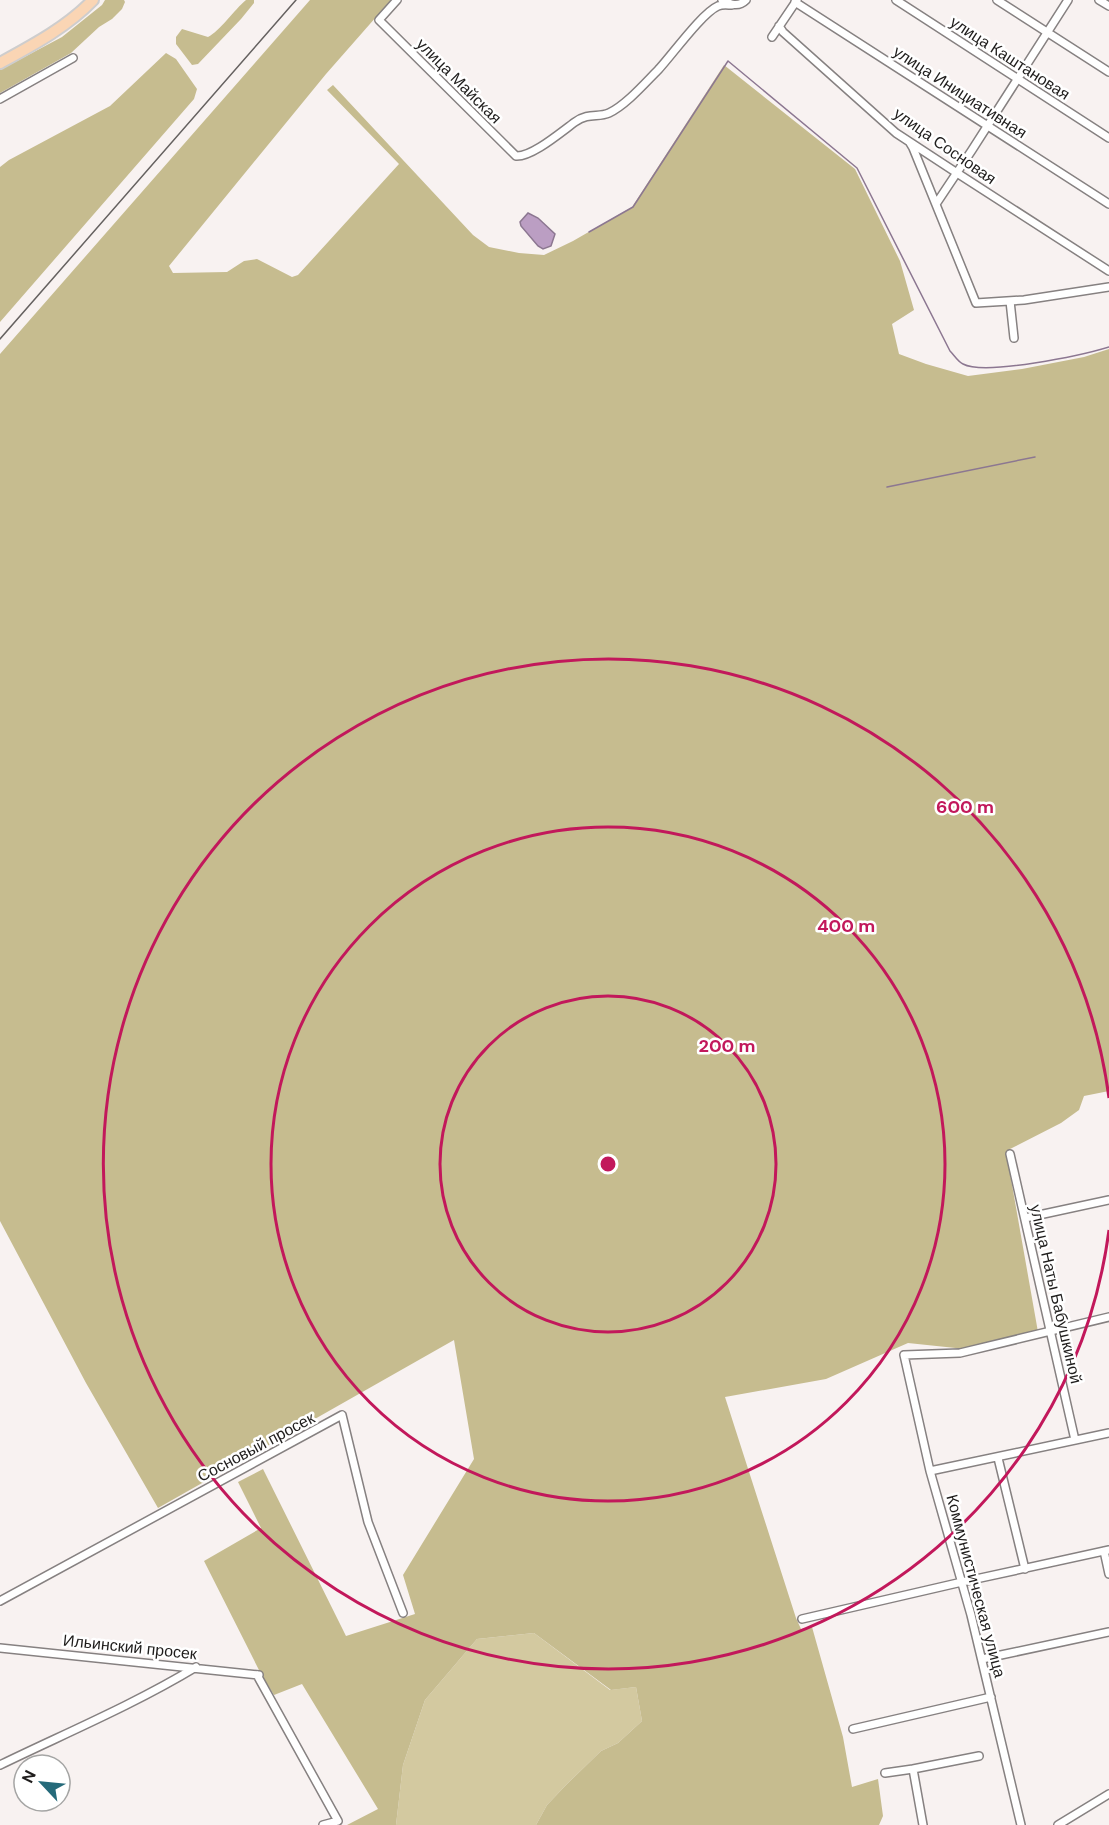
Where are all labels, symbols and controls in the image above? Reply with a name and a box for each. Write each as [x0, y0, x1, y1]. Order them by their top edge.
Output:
street label: улица Каштановая [946, 11, 1074, 105]
street label: улица Майская [412, 34, 506, 128]
street label: улица Инициативная [889, 41, 1031, 143]
street label: улица Сосновая [890, 103, 1000, 189]
text: 600 m [936, 795, 994, 819]
text: 400 m [817, 914, 875, 938]
text: 200 m [699, 1034, 755, 1058]
centre of rings [598, 1154, 618, 1174]
street label: улица Наты Бабушкиной [1025, 1202, 1087, 1386]
street label: Сосновый просек [194, 1407, 319, 1487]
street label: Коммунистическая улица [941, 1492, 1011, 1680]
street label: Ильинский просек [62, 1630, 199, 1665]
north arrow [12, 1753, 72, 1813]
text: N [17, 1767, 41, 1786]

